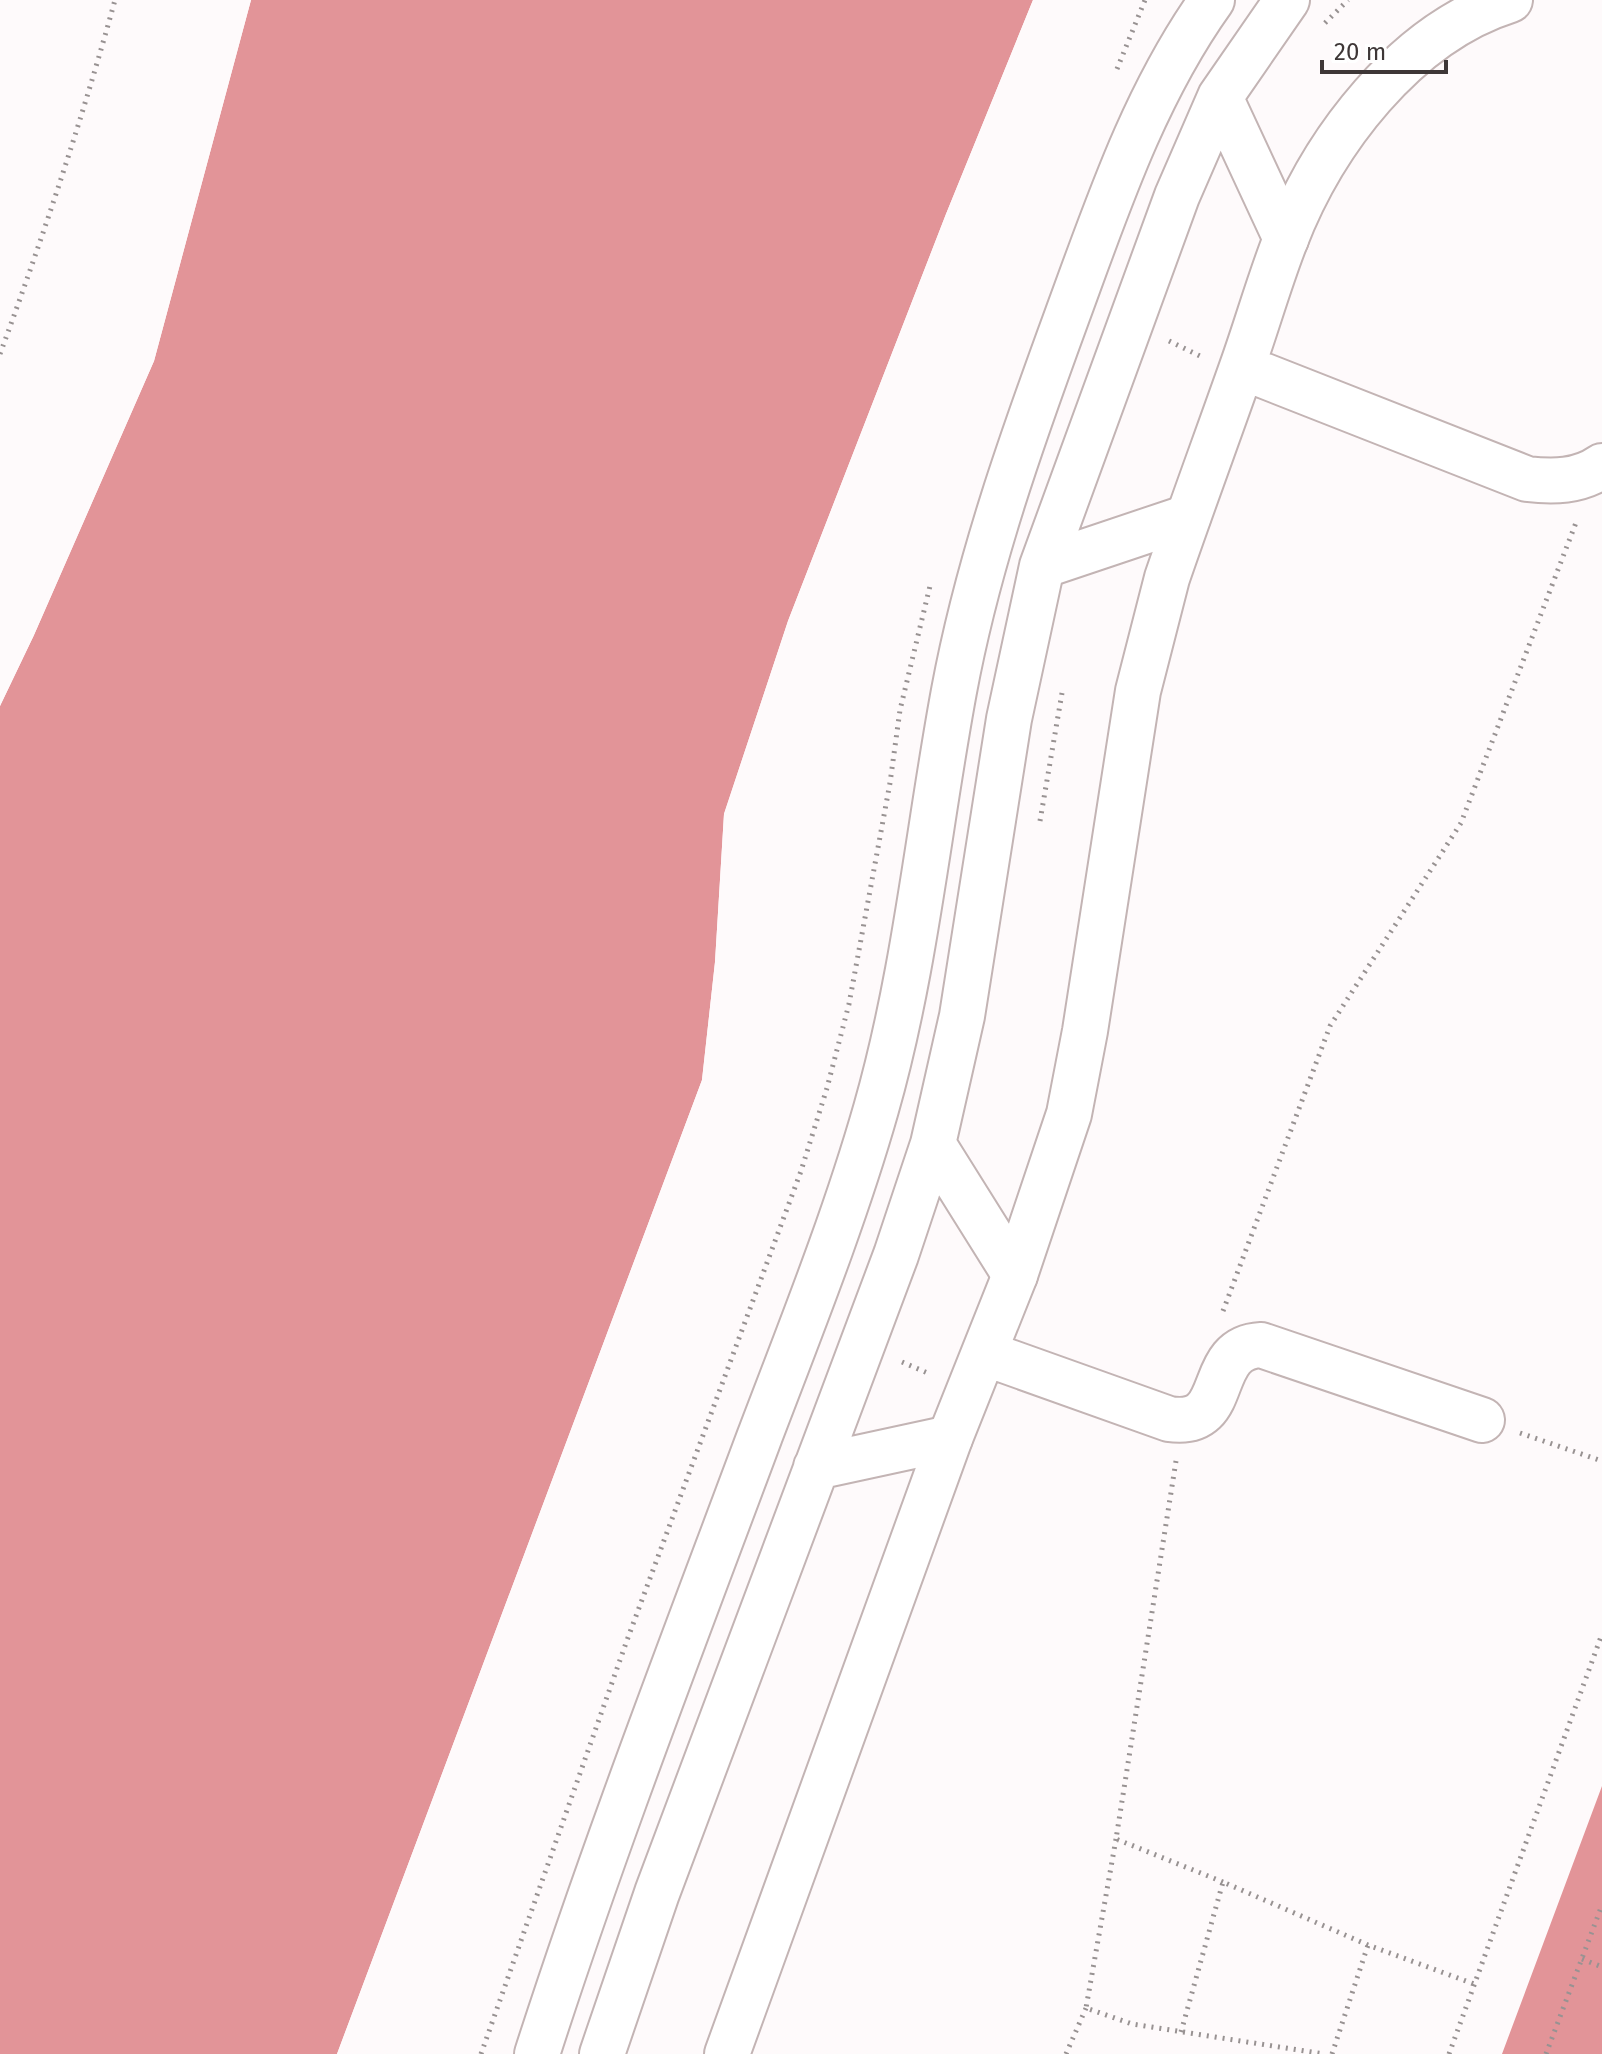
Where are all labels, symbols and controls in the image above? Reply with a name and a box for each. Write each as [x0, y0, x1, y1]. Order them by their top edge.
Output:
scale bar [1322, 24, 1446, 74]
text: 20 m [1334, 38, 1386, 66]

